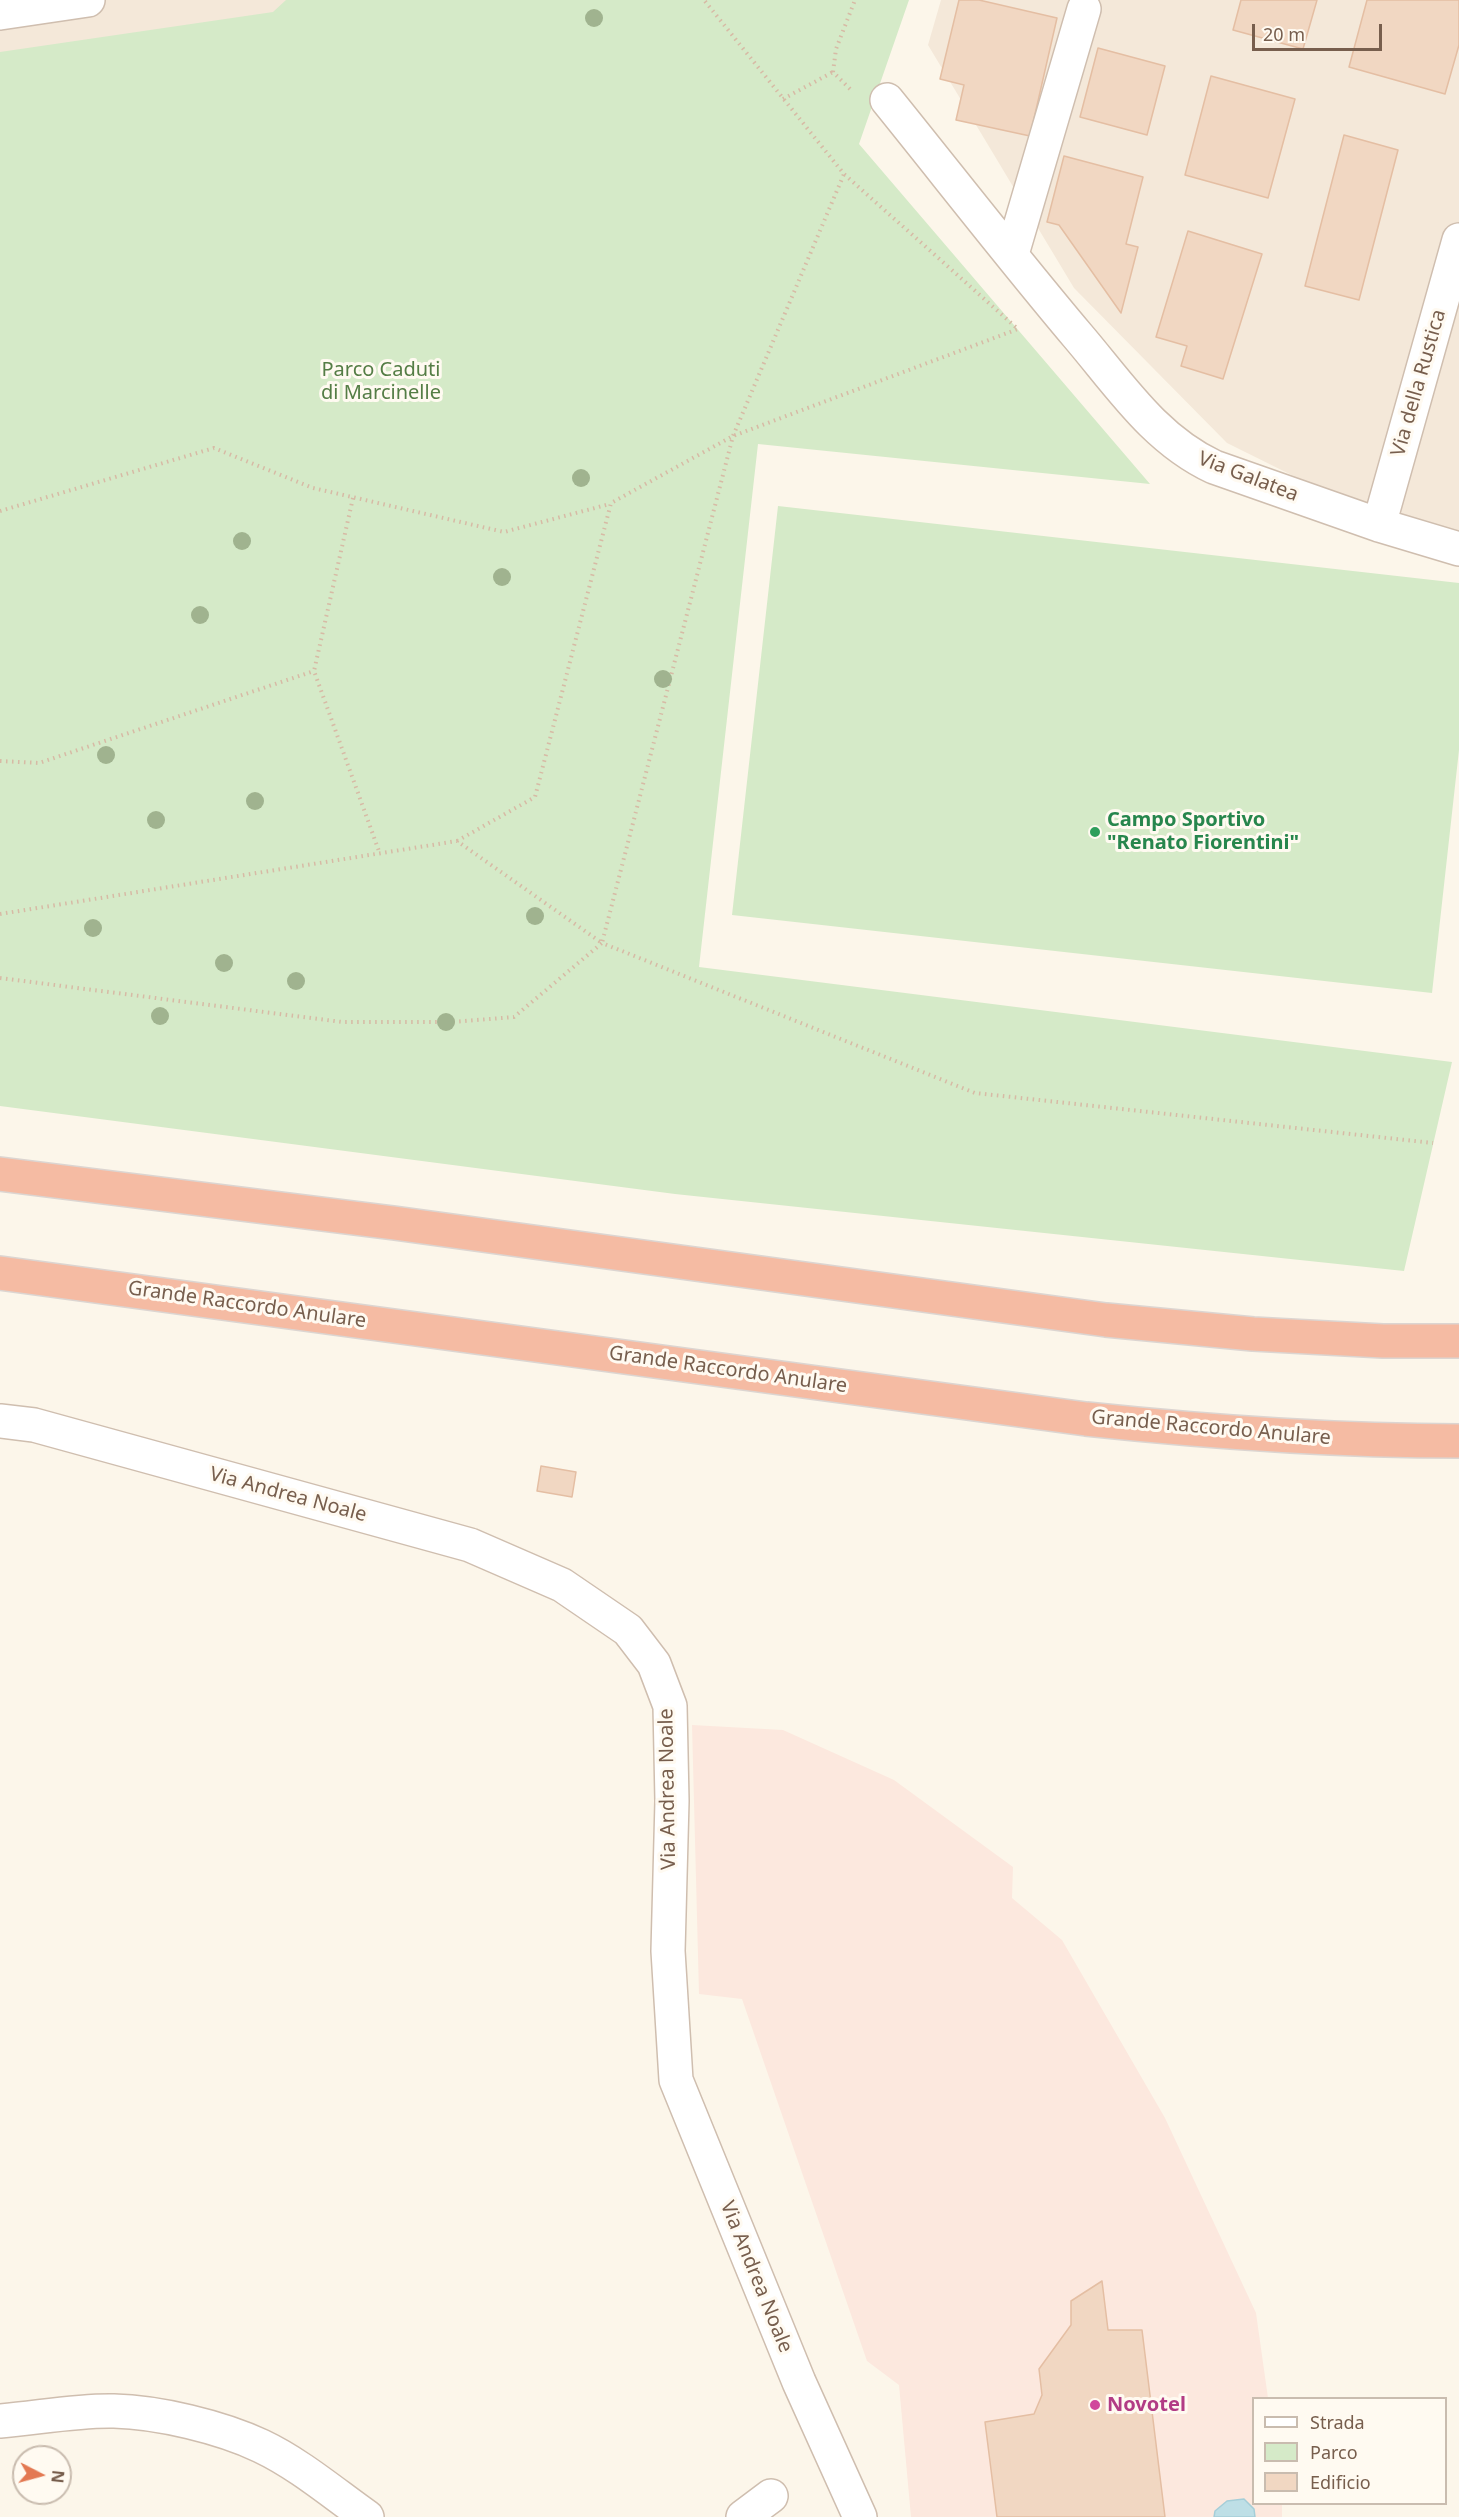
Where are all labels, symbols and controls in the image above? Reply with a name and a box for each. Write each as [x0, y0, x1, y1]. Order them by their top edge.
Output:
scale bar [1255, 12, 1386, 50]
text: 20 m [1263, 22, 1305, 46]
street label: Via della Rustica [1387, 307, 1451, 459]
park label: Parco Caduti di Marcinelle [321, 358, 441, 405]
street label: Via Galatea [1194, 447, 1302, 507]
place label: Campo Sportivo "Renato Fiorentini" [1107, 808, 1299, 855]
marker: Campo Sportivo "Renato Fiorentini" [1088, 825, 1102, 839]
street label: Grande Raccordo Anulare [126, 1276, 368, 1334]
street label: Grande Raccordo Anulare [607, 1341, 849, 1399]
street label: Grande Raccordo Anulare [1090, 1406, 1332, 1450]
street label: Via Andrea Noale [207, 1463, 369, 1527]
street label: Via Andrea Noale [655, 1708, 681, 1870]
street label: Via Andrea Noale [715, 2198, 797, 2356]
place label: Novotel [1107, 2393, 1186, 2417]
legend [1252, 2397, 1447, 2505]
marker: Novotel [1088, 2398, 1102, 2412]
text: Strada [1310, 2410, 1365, 2434]
text: Parco [1310, 2440, 1358, 2464]
north arrow [12, 2445, 72, 2505]
text: N [46, 2469, 70, 2484]
text: Edificio [1310, 2470, 1371, 2494]

